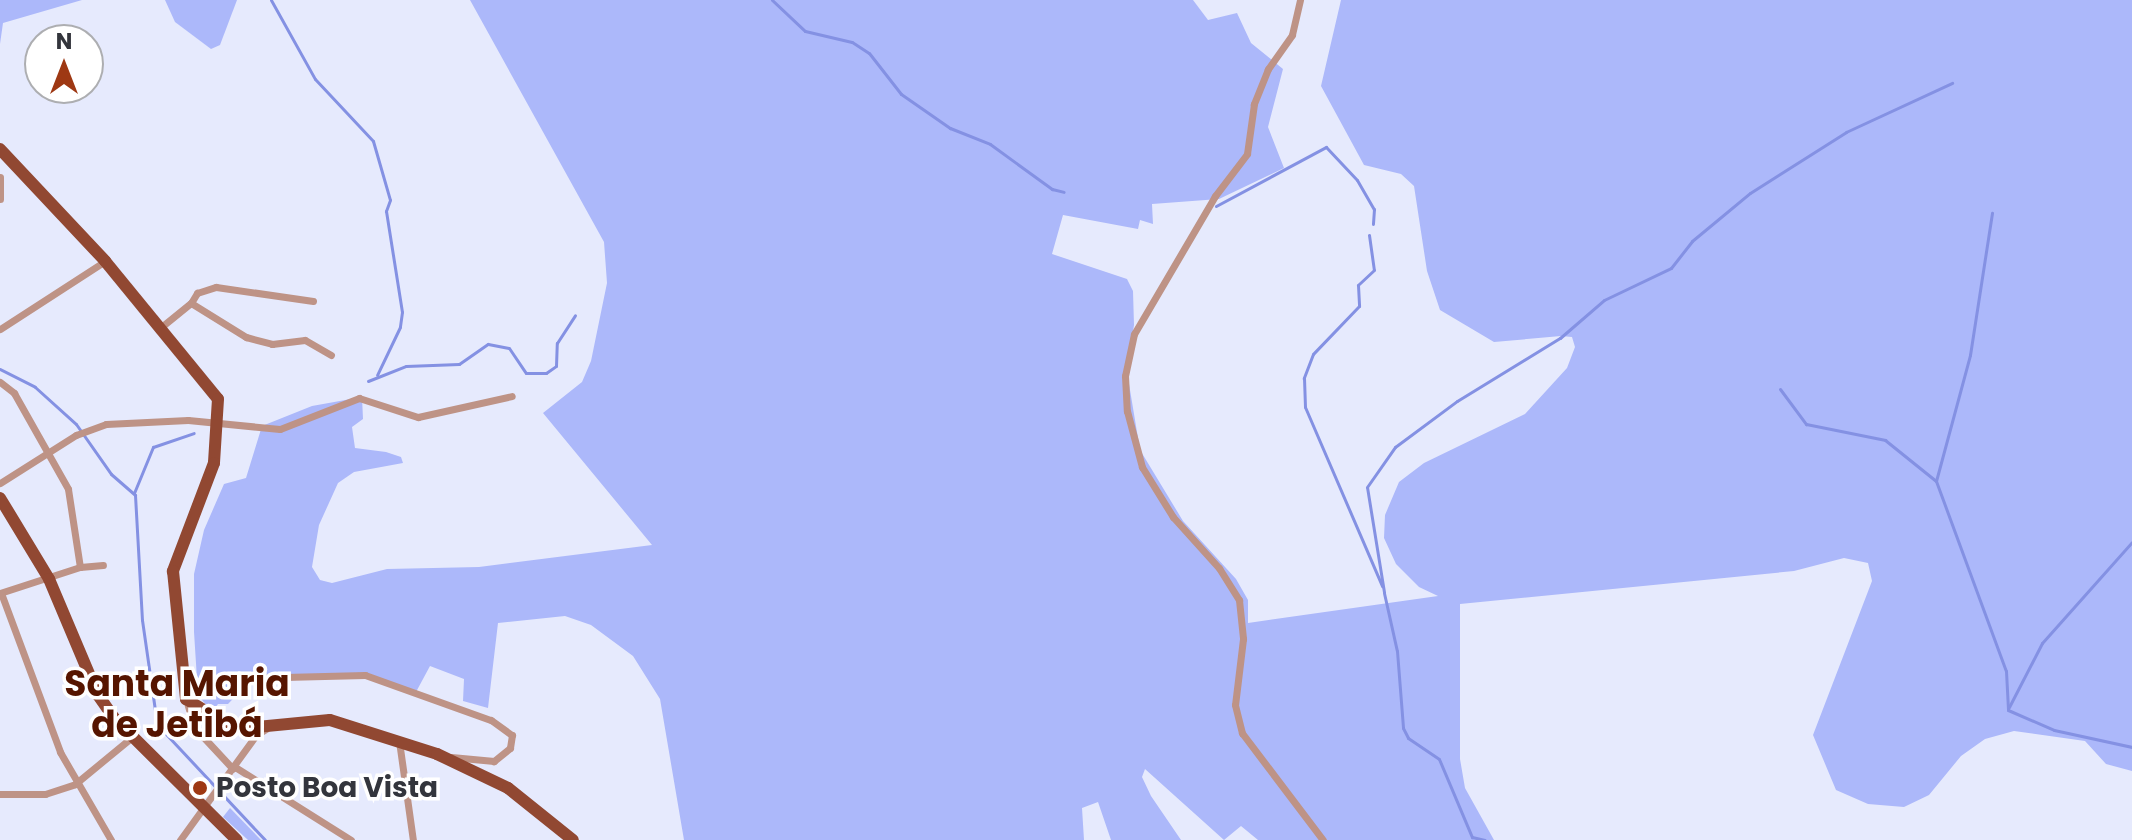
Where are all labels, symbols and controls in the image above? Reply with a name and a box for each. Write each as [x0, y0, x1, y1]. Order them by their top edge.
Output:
north arrow [24, 24, 104, 104]
text: N [56, 26, 72, 57]
district label: Santa Maria de Jetibá [64, 661, 290, 746]
place label: Posto Boa Vista [216, 771, 438, 805]
marker: Posto Boa Vista [191, 779, 209, 797]

